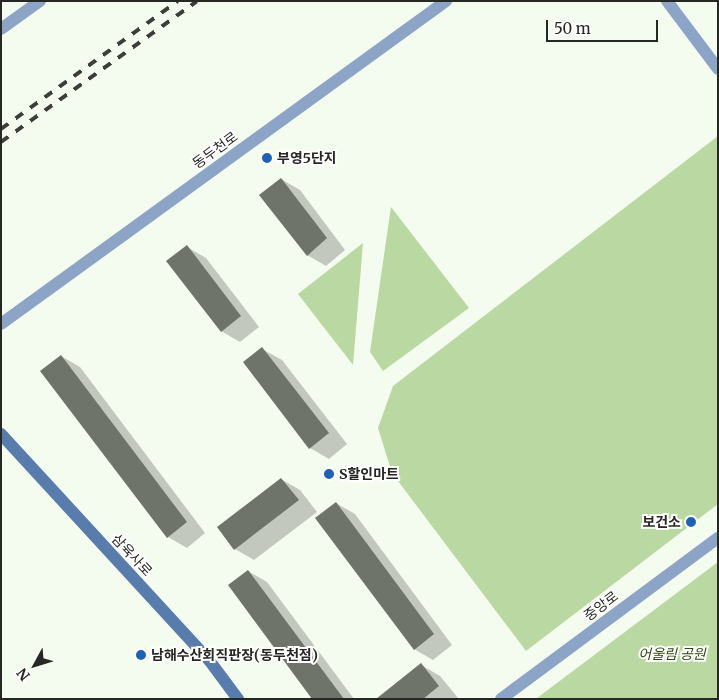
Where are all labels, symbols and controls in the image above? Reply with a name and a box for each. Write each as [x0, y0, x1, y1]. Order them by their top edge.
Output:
scale bar [549, 10, 662, 42]
text: 50 m [554, 19, 591, 38]
street label: 동두천로 [189, 128, 241, 172]
place label: 부영5단지 [277, 150, 337, 166]
marker: 부영5단지 [261, 152, 273, 164]
place label: S할인마트 [339, 466, 399, 482]
marker: S할인마트 [323, 468, 335, 480]
place label: 보건소 [642, 514, 681, 530]
marker: 보건소 [685, 516, 697, 528]
street label: 삼육사로 [108, 530, 156, 580]
street label: 중앙로 [581, 588, 621, 624]
north arrow [10, 640, 60, 690]
park label: 어울림 공원 [638, 646, 706, 662]
place label: 남해수산회직판장(동두천점) [151, 647, 318, 663]
marker: 남해수산회직판장(동두천점) [135, 649, 147, 661]
text: N [13, 664, 34, 684]

